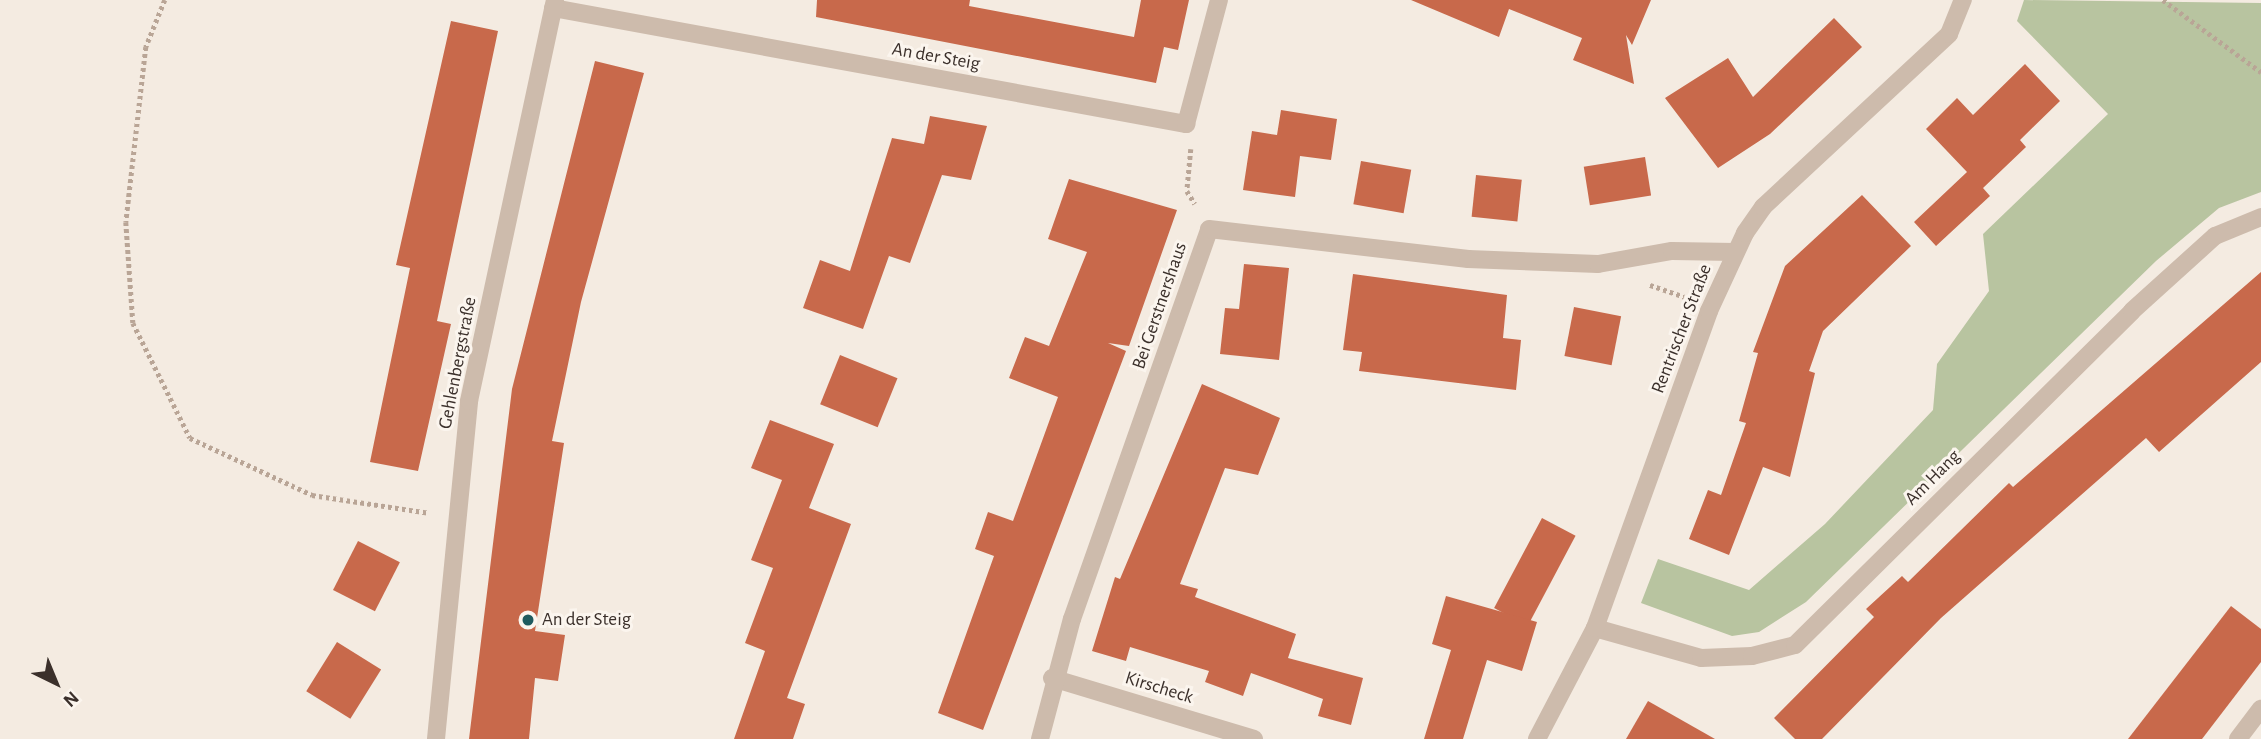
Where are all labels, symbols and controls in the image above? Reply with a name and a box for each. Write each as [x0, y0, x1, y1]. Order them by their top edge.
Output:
street label: An der Steig [890, 38, 982, 76]
street label: Bei Gerstnershaus [1128, 240, 1192, 372]
street label: Rentrischer Straße [1647, 261, 1717, 397]
street label: Gehlenbergstraße [434, 295, 482, 431]
street label: Am Hang [1900, 445, 1966, 511]
place label: An der Steig [542, 609, 631, 631]
marker: An der Steig [520, 612, 536, 628]
north arrow [21, 648, 91, 718]
street label: Kirscheck [1122, 667, 1196, 709]
text: N [59, 687, 82, 710]

